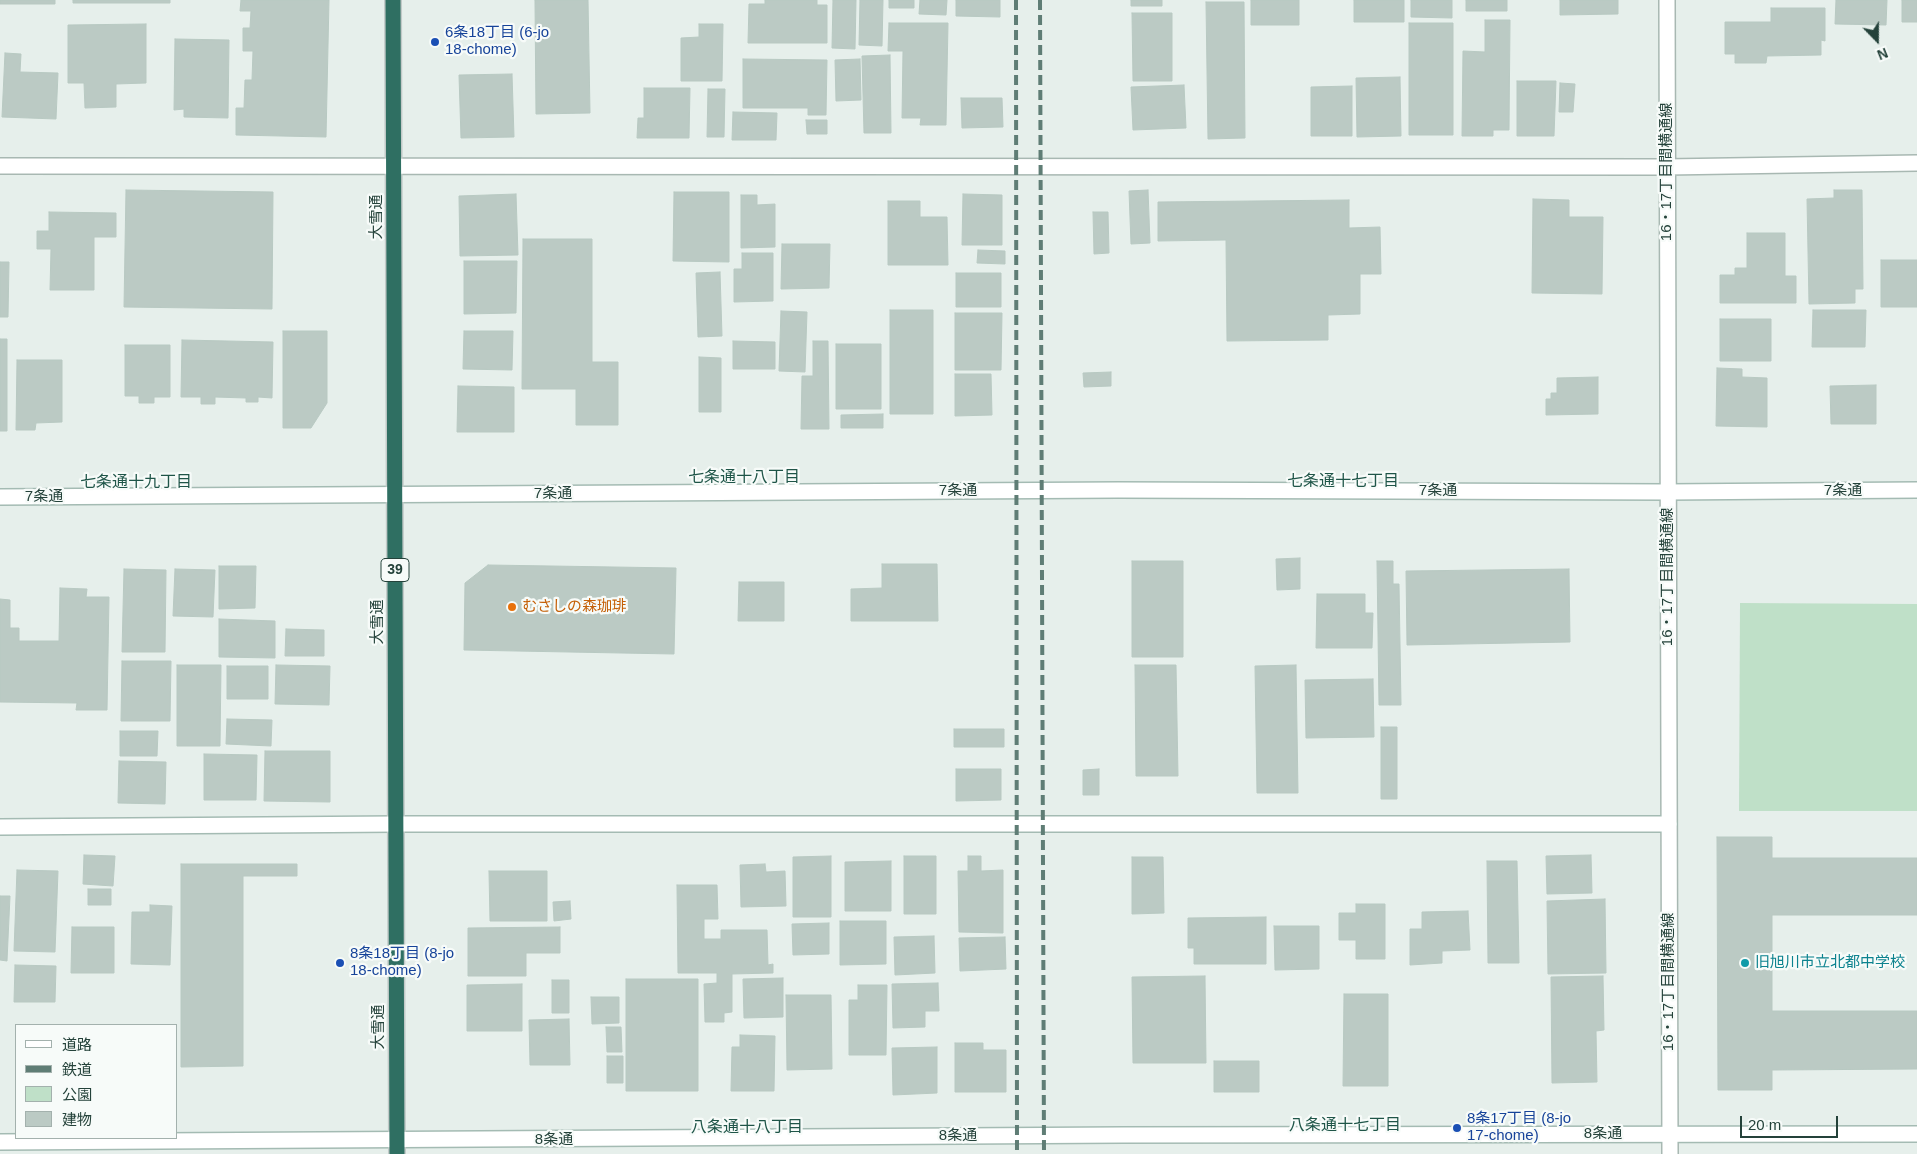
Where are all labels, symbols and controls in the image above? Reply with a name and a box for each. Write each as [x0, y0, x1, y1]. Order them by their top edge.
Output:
north arrow [1852, 15, 1902, 65]
place label: 6条18丁目 (6-jo 18-chome) [445, 24, 549, 59]
marker: 6条18丁目 (6-jo 18-chome) [429, 36, 441, 48]
text: N [1875, 45, 1890, 63]
street label: 16・17丁目間横通線 [1658, 103, 1676, 241]
street label: 大雪通 [368, 195, 386, 239]
district label: 七条通十八丁目 [688, 468, 800, 488]
district label: 七条通十七丁目 [1287, 472, 1399, 492]
district label: 七条通十九丁目 [80, 473, 192, 493]
street label: 7条通 [939, 482, 977, 500]
street label: 7条通 [1419, 482, 1457, 500]
street label: 7条通 [1824, 482, 1862, 500]
street label: 7条通 [534, 485, 572, 503]
street label: 7条通 [25, 488, 63, 506]
street label: 16・17丁目間横通線 [1659, 508, 1677, 646]
road number: 39 [381, 558, 409, 582]
place label: むさしの森珈琲 [522, 598, 627, 616]
street label: 大雪通 [369, 600, 387, 644]
marker: むさしの森珈琲 [506, 601, 518, 613]
street label: 16・17丁目間横通線 [1660, 913, 1678, 1051]
place label: 8条18丁目 (8-jo 18-chome) [350, 945, 454, 980]
place label: 旧旭川市立北都中学校 [1755, 954, 1905, 972]
marker: 8条18丁目 (8-jo 18-chome) [334, 957, 346, 969]
marker: 旧旭川市立北都中学校 [1739, 957, 1751, 969]
street label: 大雪通 [370, 1005, 388, 1049]
legend [15, 1024, 178, 1139]
text: 道路 [62, 1036, 92, 1053]
text: 鉄道 [62, 1061, 92, 1078]
text: 公園 [62, 1086, 92, 1103]
scale bar [1742, 1106, 1840, 1138]
place label: 8条17丁目 (8-jo 17-chome) [1467, 1110, 1571, 1145]
text: 建物 [62, 1111, 92, 1128]
district label: 八条通十七丁目 [1289, 1116, 1401, 1136]
text: 20 m [1748, 1116, 1781, 1133]
district label: 八条通十八丁目 [691, 1118, 803, 1138]
marker: 8条17丁目 (8-jo 17-chome) [1451, 1122, 1463, 1134]
street label: 8条通 [1584, 1125, 1622, 1143]
street label: 8条通 [939, 1127, 977, 1145]
street label: 8条通 [535, 1131, 573, 1149]

